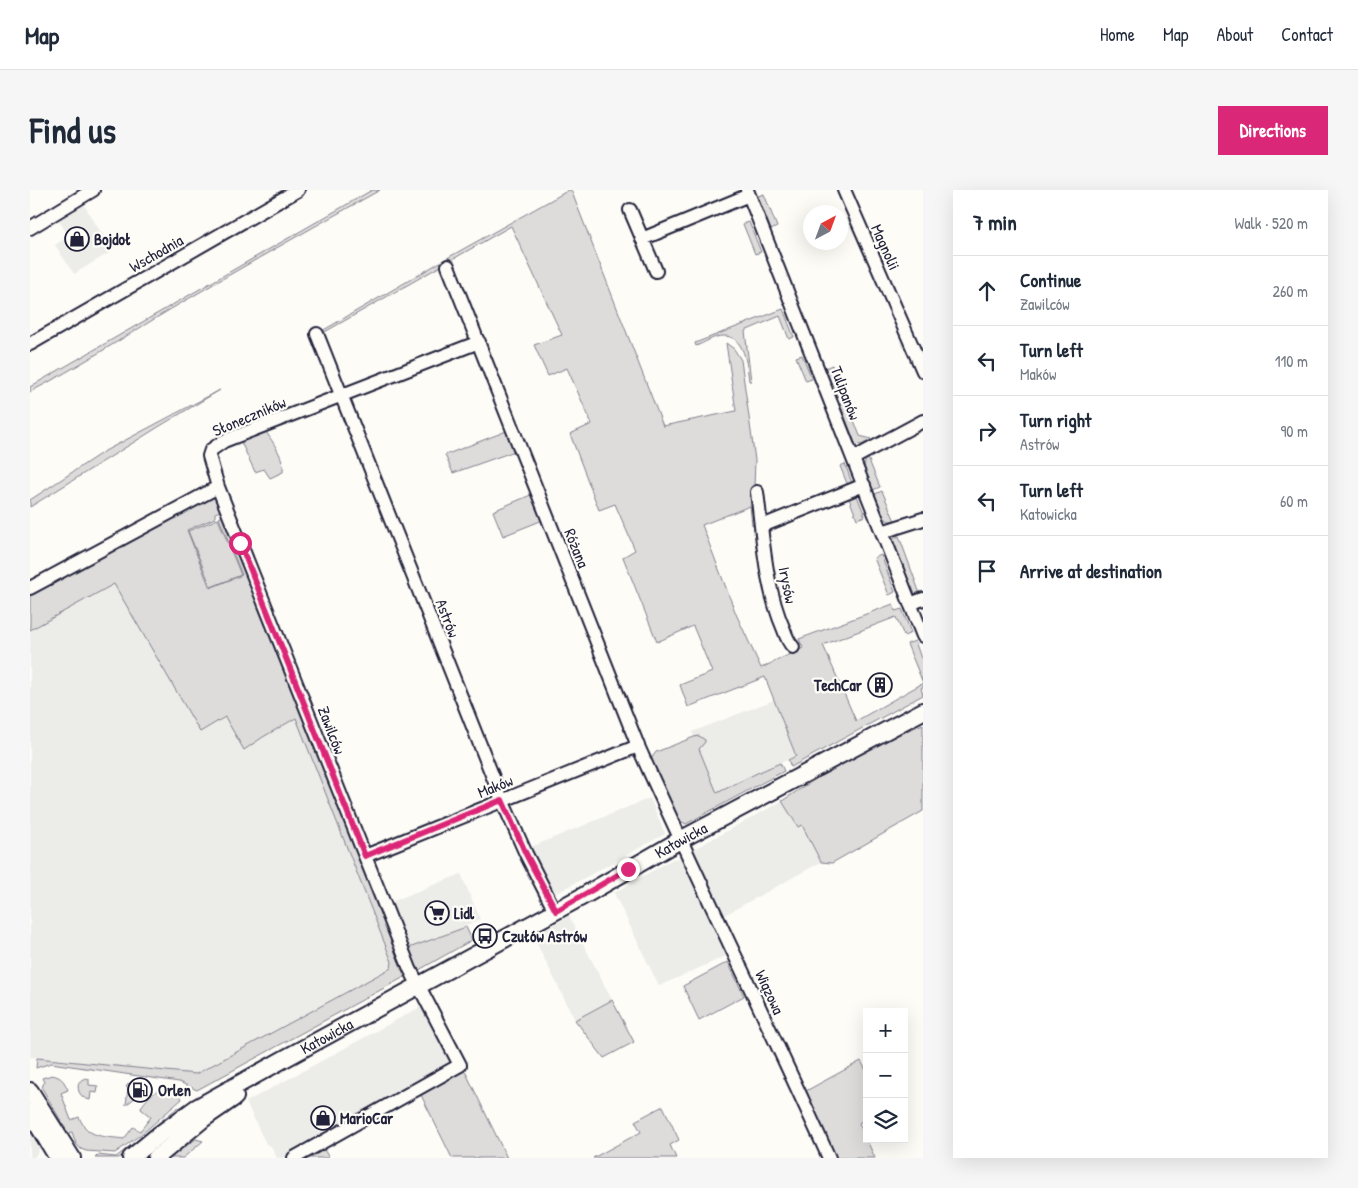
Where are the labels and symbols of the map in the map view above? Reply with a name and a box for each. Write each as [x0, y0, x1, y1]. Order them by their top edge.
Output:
north arrow [803, 205, 848, 250]
street label: Magnolii [866, 221, 906, 273]
shop icon: Bojdoł [64, 226, 90, 252]
place label: Bojdoł [94, 228, 131, 250]
street label: Wschodnia [125, 229, 187, 277]
street label: Tulipanów [826, 363, 866, 423]
street label: Słoneczników [209, 391, 289, 441]
street label: Różana [559, 525, 595, 571]
route start [229, 532, 252, 555]
street label: Irysów [774, 565, 802, 605]
street label: Astrów [431, 596, 465, 640]
building icon: TechCar [867, 672, 893, 698]
place label: TechCar [813, 674, 863, 696]
street label: Zawilców [313, 703, 351, 757]
street label: Maków [474, 769, 516, 803]
street label: Katowicka [651, 817, 711, 863]
route end [617, 858, 640, 881]
supermarket icon: Lidl [424, 900, 450, 926]
place label: Lidl [454, 902, 475, 924]
bus stop icon: Czułów Astrów [472, 923, 498, 949]
place label: Czułów Astrów [502, 925, 588, 947]
street label: Wiązowa [750, 966, 790, 1018]
street label: Katowicka [296, 1013, 357, 1059]
fuel station icon: Orlen [127, 1077, 153, 1103]
place label: Orlen [158, 1079, 191, 1101]
shop icon: MarioCar [310, 1105, 336, 1131]
place label: MarioCar [340, 1107, 394, 1129]

